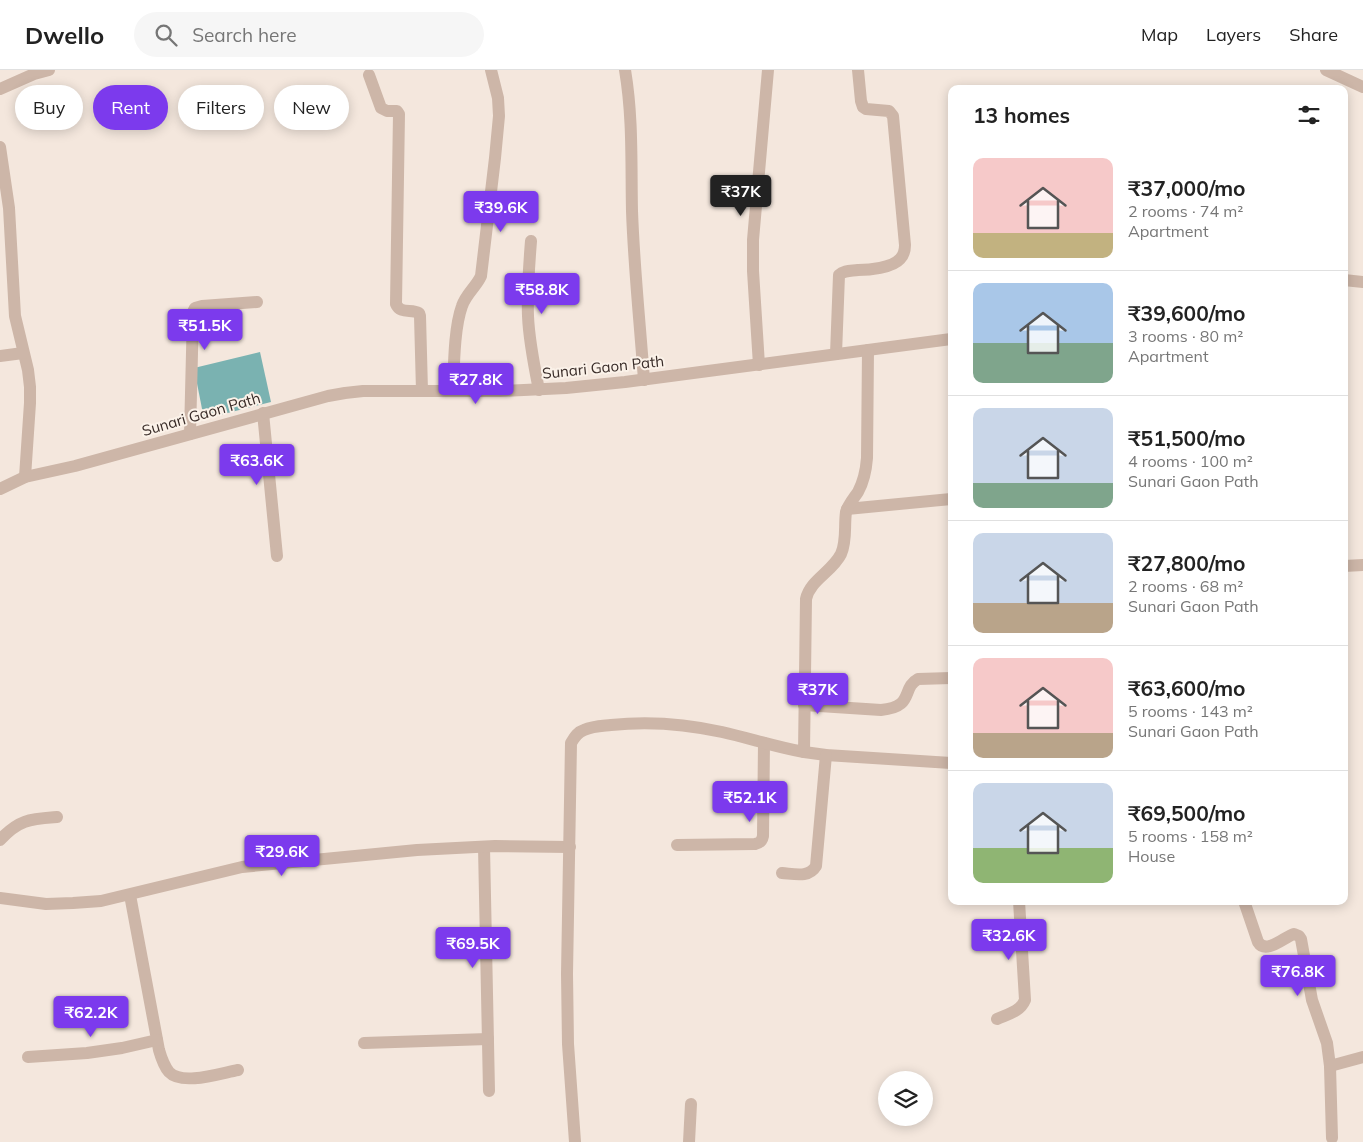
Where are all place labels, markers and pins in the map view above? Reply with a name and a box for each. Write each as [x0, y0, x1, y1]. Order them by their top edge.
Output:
pin: ₹37K [711, 174, 771, 217]
pin: ₹39.6K [460, 190, 542, 233]
pin: ₹58.8K [501, 272, 583, 315]
pin: ₹51.5K [164, 308, 246, 351]
pin: ₹27.8K [435, 362, 517, 405]
pin: ₹63.6K [216, 444, 298, 486]
pin: ₹37K [788, 672, 848, 715]
pin: ₹52.1K [709, 780, 791, 823]
pin: ₹29.6K [241, 834, 323, 877]
pin: ₹32.6K [968, 918, 1050, 961]
pin: ₹69.5K [432, 926, 514, 969]
pin: ₹76.8K [1257, 954, 1339, 997]
pin: ₹62.2K [50, 996, 132, 1038]

